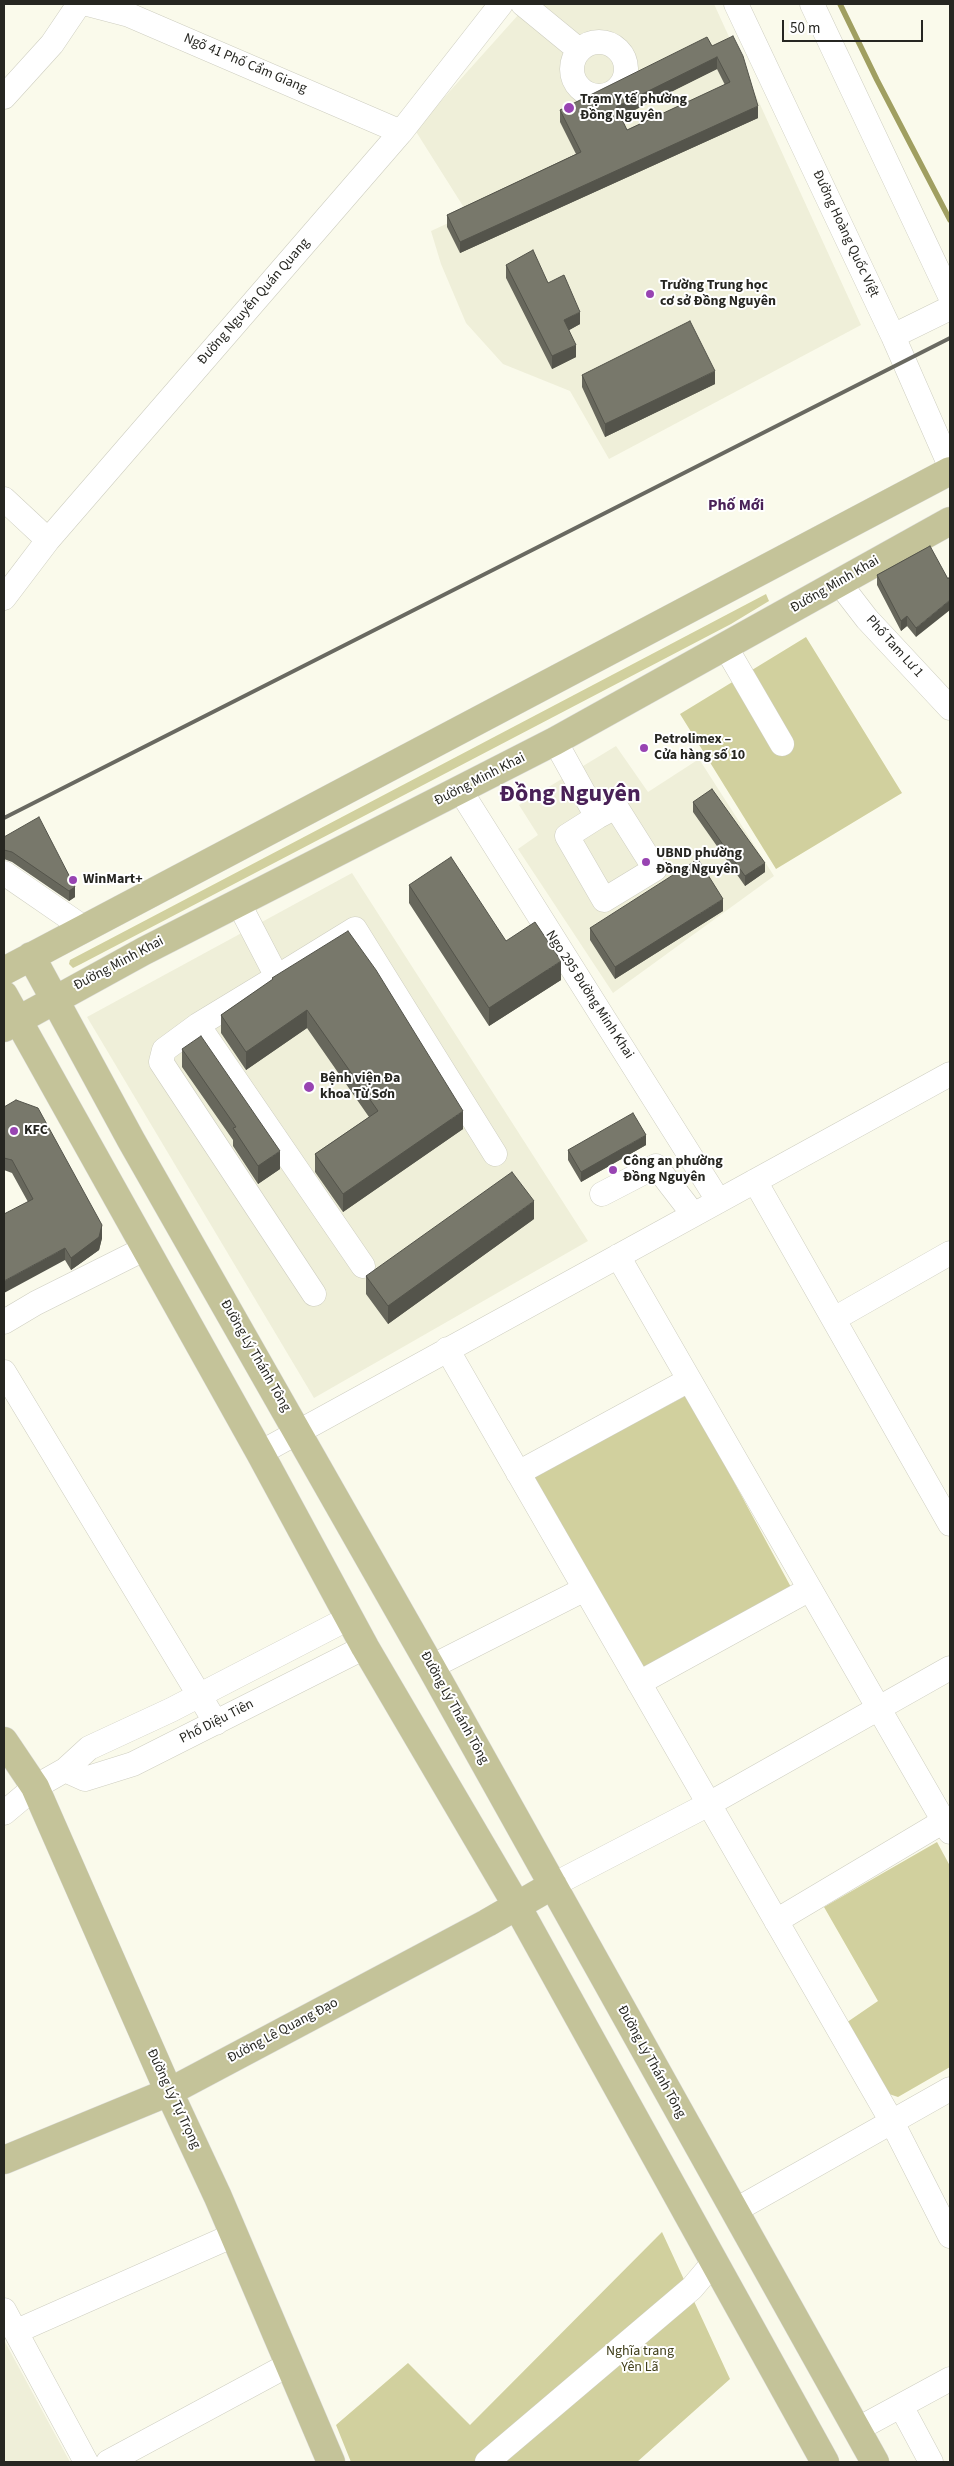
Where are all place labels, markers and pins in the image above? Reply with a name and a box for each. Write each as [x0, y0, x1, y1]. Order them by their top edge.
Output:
place label: Trạm Y tế phường Đồng Nguyên [580, 92, 687, 124]
marker: Trạm Y tế phường Đồng Nguyên [562, 101, 576, 115]
place label: Trường Trung học cơ sở Đồng Nguyên [660, 278, 776, 310]
marker: Trường Trung học cơ sở Đồng Nguyên [644, 288, 656, 300]
place label: Petrolimex – Cửa hàng số 10 [654, 732, 745, 764]
marker: Petrolimex – Cửa hàng số 10 [638, 742, 650, 754]
place label: UBND phường Đồng Nguyên [656, 846, 742, 879]
marker: UBND phường Đồng Nguyên [640, 856, 652, 868]
place label: WinMart+ [83, 872, 143, 888]
marker: WinMart+ [67, 874, 79, 886]
place label: Bệnh viện Đa khoa Từ Sơn [320, 1071, 400, 1104]
marker: Bệnh viện Đa khoa Từ Sơn [302, 1080, 316, 1094]
place label: KFC [24, 1123, 48, 1139]
marker: KFC [8, 1125, 20, 1137]
place label: Công an phường Đồng Nguyên [623, 1154, 723, 1186]
marker: Công an phường Đồng Nguyên [607, 1164, 619, 1176]

